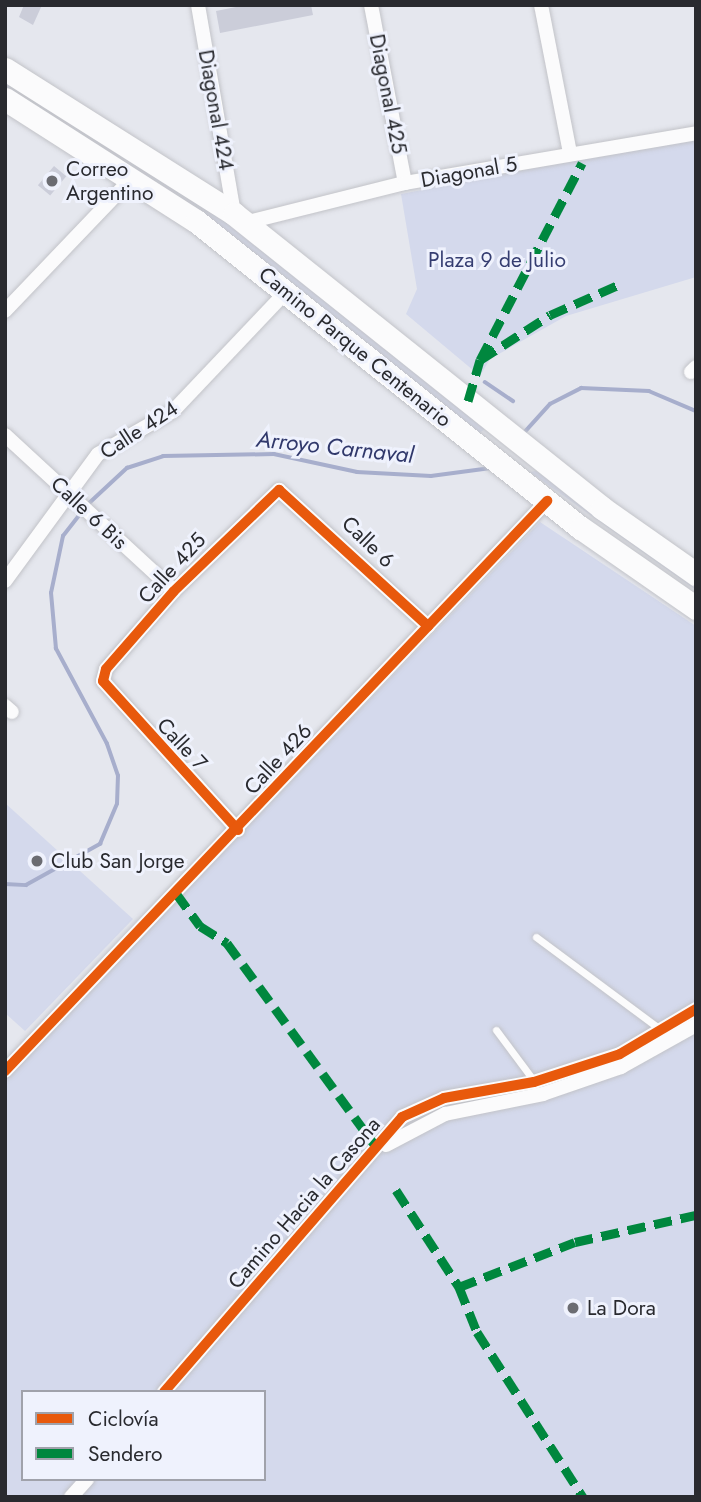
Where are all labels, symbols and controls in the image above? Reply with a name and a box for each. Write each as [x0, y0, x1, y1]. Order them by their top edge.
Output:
street label: Diagonal 425 [364, 32, 412, 156]
street label: Diagonal 424 [193, 48, 239, 172]
street label: Diagonal 5 [419, 151, 519, 193]
place label: Correo Argentino [66, 156, 154, 206]
marker: Correo Argentino [44, 173, 60, 189]
park label: Plaza 9 de Julio [428, 247, 566, 273]
street label: Camino Parque Centenario [254, 262, 456, 432]
street label: Calle 424 [95, 396, 183, 464]
water label: Arroyo Carnaval [255, 425, 415, 469]
street label: Calle 6 Bis [46, 471, 132, 555]
street label: Calle 6 [336, 511, 400, 573]
street label: Calle 425 [133, 527, 211, 609]
street label: Calle 7 [152, 713, 212, 775]
street label: Calle 426 [239, 718, 317, 800]
place label: Club San Jorge [51, 848, 185, 874]
marker: Club San Jorge [29, 853, 45, 869]
street label: Camino Hacia la Casona [223, 1112, 385, 1294]
place label: La Dora [587, 1295, 656, 1321]
marker: La Dora [565, 1300, 581, 1316]
legend [21, 1390, 266, 1481]
text: Ciclovía [88, 1404, 159, 1434]
text: Sendero [88, 1439, 163, 1469]

